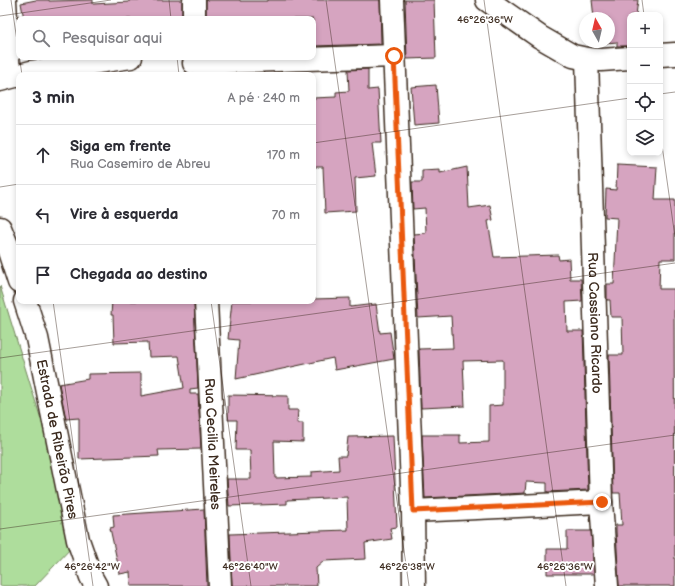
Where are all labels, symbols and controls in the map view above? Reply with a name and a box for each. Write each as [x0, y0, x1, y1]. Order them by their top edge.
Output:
north arrow [579, 12, 615, 48]
map controls [627, 12, 663, 156]
button: + [627, 12, 663, 48]
text: 46°26'36"W [457, 14, 513, 26]
search box [16, 16, 316, 60]
icon: search [30, 27, 52, 49]
text: Pesquisar aqui [62, 29, 162, 48]
route start [385, 47, 403, 65]
button: − [627, 48, 663, 84]
button: locate [627, 84, 663, 120]
text: 3 min [32, 88, 75, 108]
text: A pé · 240 m [227, 90, 300, 106]
button: layers [627, 120, 663, 156]
text: Siga em frente [70, 137, 171, 156]
icon: ahead [32, 144, 54, 166]
text: 170 m [267, 147, 300, 163]
text: Rua Casemiro de Abreu [70, 156, 211, 172]
icon: left [32, 204, 54, 226]
text: Vire à esquerda [70, 205, 178, 224]
text: 70 m [272, 207, 300, 223]
street label: Rua Cassiano Ricardo [585, 252, 606, 394]
icon: arrive [32, 264, 54, 286]
text: Chegada ao destino [70, 265, 208, 284]
street label: Estrada de Ribeirão Pires [33, 358, 82, 520]
street label: Rua Cecilia Meireles [201, 378, 225, 510]
route end [593, 493, 611, 511]
text: 46°26'42"W [64, 561, 120, 573]
text: 46°26'40"W [222, 561, 278, 573]
text: 46°26'38"W [379, 561, 435, 573]
text: 46°26'36"W [537, 561, 593, 573]

